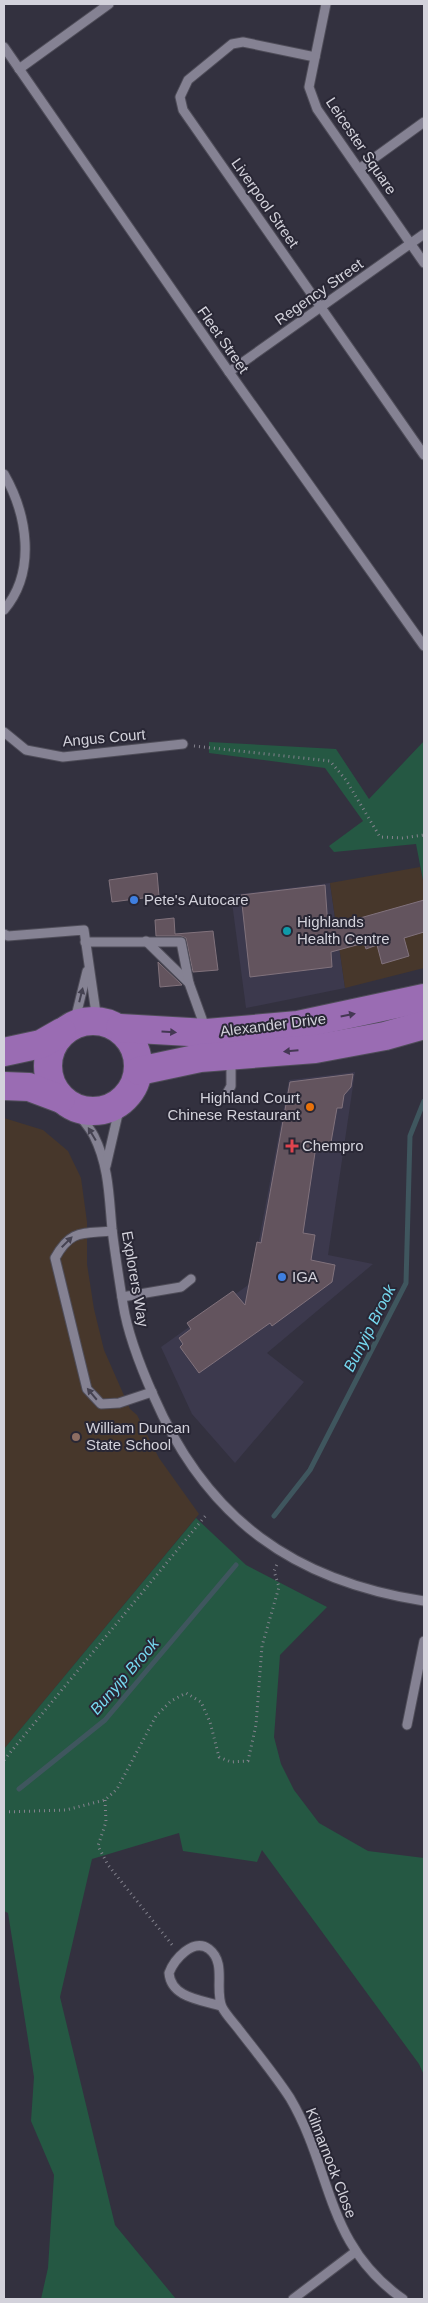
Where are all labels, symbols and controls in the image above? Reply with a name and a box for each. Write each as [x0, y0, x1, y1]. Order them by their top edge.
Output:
street label: Leicester Square [323, 94, 400, 197]
street label: Liverpool Street [228, 155, 303, 251]
street label: Regency Street [271, 255, 367, 328]
street label: Fleet Street [194, 303, 253, 377]
street label: Angus Court [62, 725, 147, 750]
place label: Pete's Autocare [144, 891, 249, 908]
marker: Pete's Autocare [128, 894, 140, 906]
place label: Highlands Health Centre [297, 913, 390, 947]
marker: Highlands Health Centre [281, 925, 293, 937]
one-way arrow [78, 987, 86, 1002]
street label: Alexander Drive [219, 1010, 327, 1039]
one-way arrow [340, 1011, 356, 1019]
one-way arrow [161, 1028, 177, 1036]
one-way arrow [282, 1047, 298, 1055]
place label: Highland Court Chinese Restaurant [167, 1089, 301, 1123]
marker: Highland Court Chinese Restaurant [304, 1101, 316, 1113]
one-way arrow [88, 1128, 97, 1141]
place label: Chempro [302, 1137, 364, 1154]
marker: Chempro [286, 1140, 298, 1152]
street label: Explorers Way [119, 1230, 152, 1329]
one-way arrow [61, 1236, 73, 1248]
place label: IGA [292, 1268, 318, 1285]
marker: IGA [276, 1271, 288, 1283]
water label: Bunyip Brook [340, 1281, 399, 1374]
one-way arrow [87, 1388, 98, 1401]
place label: William Duncan State School [86, 1419, 190, 1453]
marker: William Duncan State School [70, 1431, 82, 1443]
water label: Bunyip Brook [87, 1634, 163, 1718]
street label: Kilmarnock Close [303, 2105, 360, 2220]

